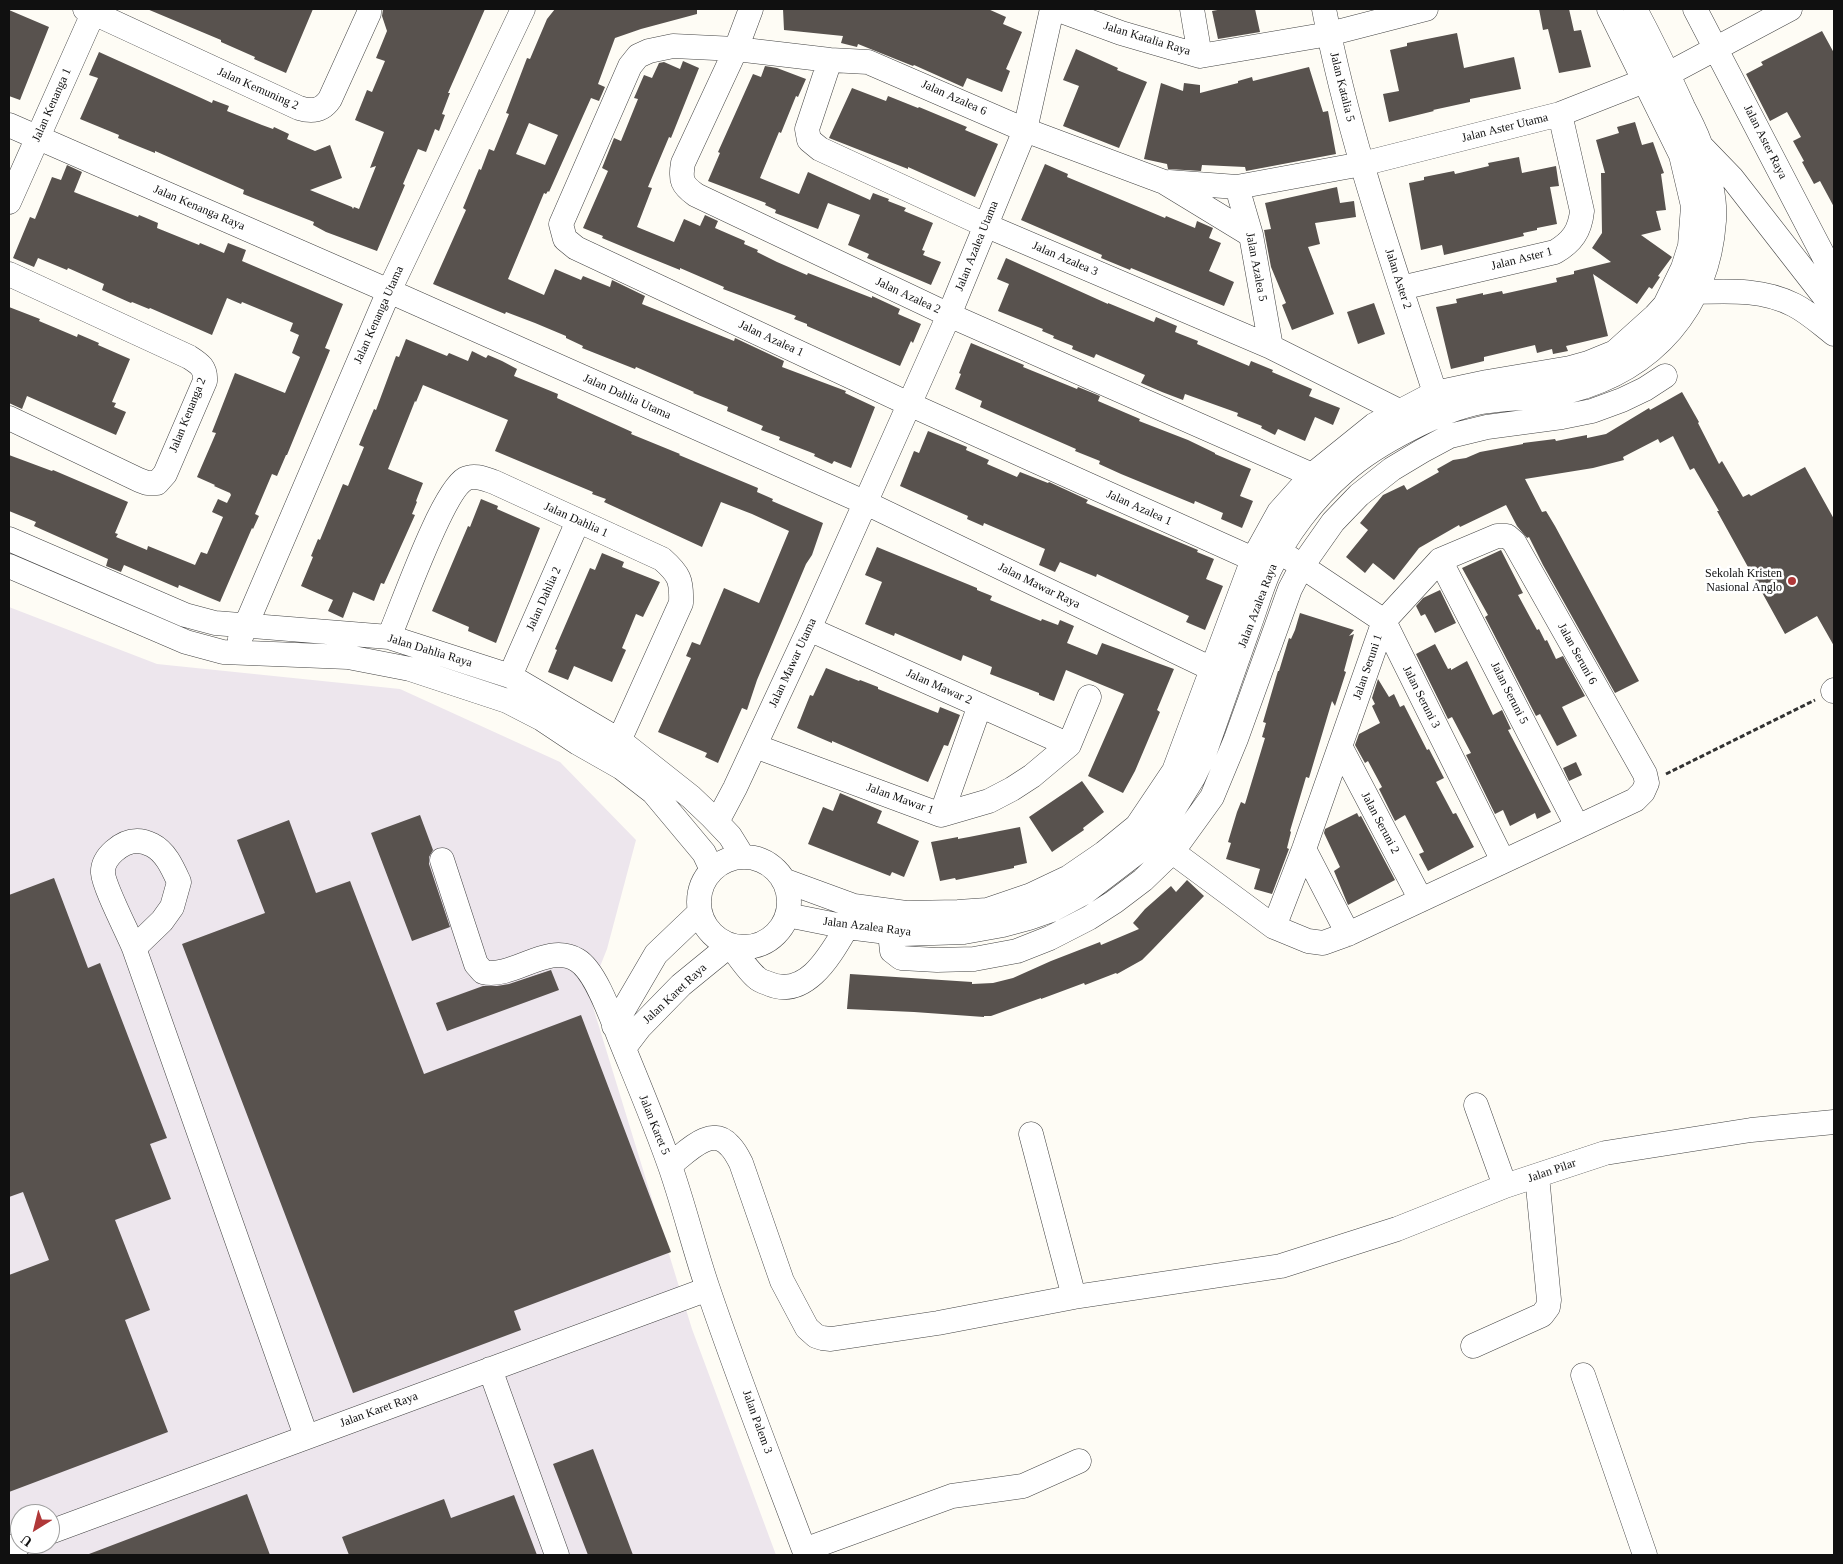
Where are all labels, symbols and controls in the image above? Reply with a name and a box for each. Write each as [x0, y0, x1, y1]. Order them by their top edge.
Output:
street label: Jalan Katalia Raya [1102, 19, 1192, 59]
street label: Jalan Katalia 5 [1326, 51, 1358, 123]
street label: Jalan Kemuning 2 [215, 65, 301, 113]
street label: Jalan Kenanga 1 [29, 66, 75, 144]
street label: Jalan Azalea 6 [919, 77, 989, 119]
street label: Jalan Aster Raya [1740, 103, 1790, 181]
street label: Jalan Aster Utama [1460, 110, 1550, 146]
street label: Jalan Kenanga Raya [151, 182, 247, 234]
street label: Jalan Azalea Utama [952, 199, 1002, 293]
street label: Jalan Azalea 5 [1242, 231, 1270, 303]
street label: Jalan Azalea 3 [1030, 239, 1100, 279]
street label: Jalan Aster 1 [1490, 244, 1554, 274]
street label: Jalan Aster 2 [1381, 247, 1415, 311]
street label: Jalan Kenanga Utama [351, 264, 407, 366]
street label: Jalan Azalea 2 [873, 275, 943, 317]
street label: Jalan Azalea 1 [736, 318, 806, 360]
street label: Jalan Dahlia Utama [581, 371, 673, 423]
street label: Jalan Kenanga 2 [166, 376, 210, 454]
street label: Jalan Azalea 1 [1104, 487, 1174, 529]
street label: Jalan Dahlia 1 [542, 499, 610, 541]
street label: Jalan Mawar Raya [996, 560, 1082, 612]
street label: Jalan Azalea Raya [1235, 562, 1281, 650]
street label: Jalan Dahlia 2 [523, 565, 565, 633]
place label: Sekolah Kristen Nasional Anglo [1705, 567, 1782, 595]
marker: Sekolah Kristen Nasional Anglo [1786, 575, 1798, 587]
street label: Jalan Mawar Utama [766, 616, 820, 710]
street label: Jalan Seruni 6 [1554, 621, 1600, 687]
street label: Jalan Dahlia Raya [386, 631, 474, 671]
street label: Jalan Seruni 1 [1350, 633, 1386, 701]
street label: Jalan Seruni 5 [1487, 659, 1531, 727]
street label: Jalan Seruni 3 [1399, 663, 1443, 731]
street label: Jalan Mawar 2 [904, 666, 974, 708]
street label: Jalan Mawar 1 [864, 780, 936, 818]
street label: Jalan Seruni 2 [1358, 790, 1402, 856]
street label: Jalan Azalea Raya [822, 914, 912, 940]
street label: Jalan Karet Raya [640, 961, 710, 1027]
street label: Jalan Karet 5 [635, 1093, 673, 1157]
street label: Jalan Pilar [1526, 1156, 1578, 1186]
street label: Jalan Palem 3 [739, 1388, 775, 1456]
street label: Jalan Karet Raya [338, 1389, 420, 1431]
north arrow [10, 1504, 60, 1554]
text: U [18, 1532, 35, 1550]

